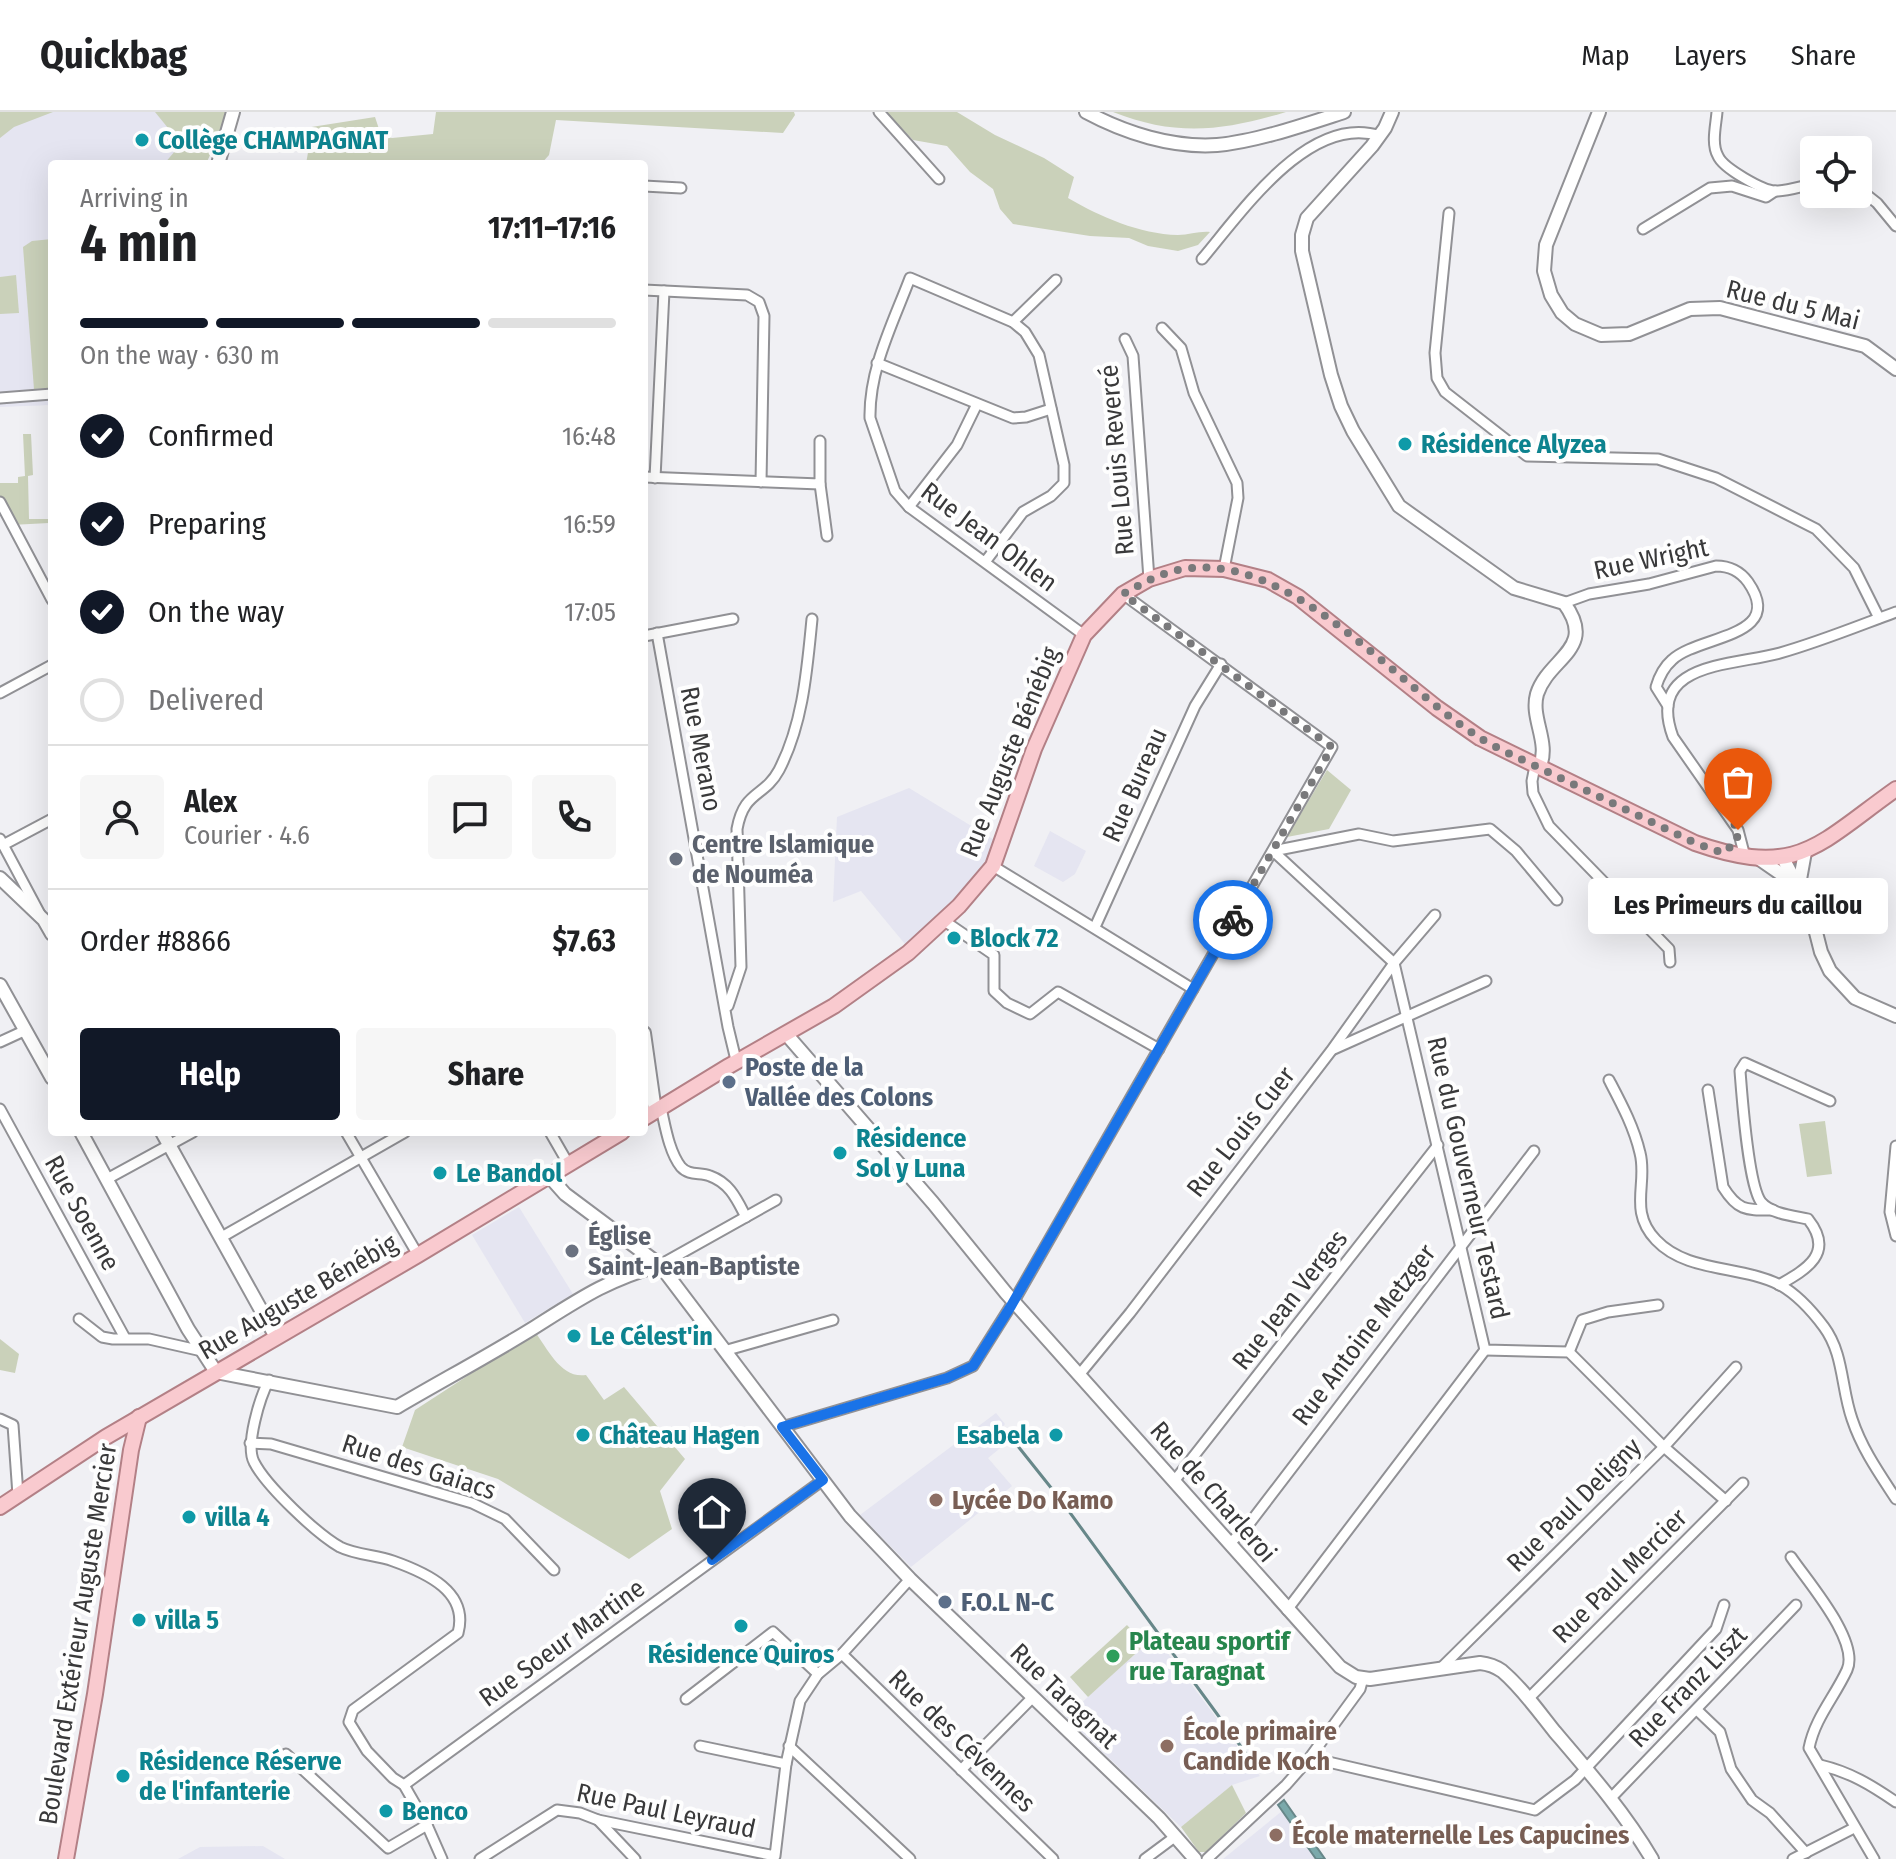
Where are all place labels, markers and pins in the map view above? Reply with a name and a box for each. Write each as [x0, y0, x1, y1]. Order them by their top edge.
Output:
place label: Collège CHAMPAGNAT [158, 125, 388, 156]
marker: Collège CHAMPAGNAT [133, 131, 151, 149]
place label: Résidence Alyzea [1421, 429, 1607, 460]
marker: Résidence Alyzea [1396, 435, 1414, 453]
pin [1704, 748, 1772, 830]
place label: Centre Islamique de Nouméa [692, 829, 874, 890]
marker: Centre Islamique de Nouméa [667, 850, 685, 868]
callout: Les Primeurs du caillou [1588, 878, 1888, 934]
place label: Block 72 [970, 923, 1058, 954]
marker: Block 72 [945, 929, 963, 947]
place label: Poste de la Vallée des Colons [744, 1052, 933, 1113]
marker: Poste de la Vallée des Colons [720, 1073, 738, 1091]
place label: Résidence Sol y Luna [856, 1123, 967, 1184]
marker: Résidence Sol y Luna [831, 1144, 849, 1162]
place label: Le Bandol [456, 1158, 563, 1189]
marker: Le Bandol [431, 1164, 449, 1182]
place label: Église Saint-Jean-Baptiste [588, 1220, 800, 1282]
marker: Église Saint-Jean-Baptiste [563, 1242, 581, 1260]
place label: Le Célest'in [590, 1321, 713, 1352]
marker: Le Célest'in [565, 1327, 583, 1345]
place label: Château Hagen [599, 1420, 760, 1451]
place label: Esabela [956, 1420, 1040, 1451]
marker: Château Hagen [574, 1426, 592, 1444]
marker: Esabela [1047, 1426, 1065, 1444]
pin [678, 1478, 746, 1560]
place label: Lycée Do Kamo [952, 1485, 1113, 1516]
marker: Lycée Do Kamo [927, 1491, 945, 1509]
place label: villa 4 [204, 1502, 270, 1533]
marker: villa 4 [180, 1508, 198, 1526]
place label: F.O.L N-C [961, 1587, 1054, 1618]
marker: F.O.L N-C [936, 1593, 954, 1611]
place label: villa 5 [154, 1605, 219, 1636]
marker: villa 5 [130, 1611, 148, 1629]
marker: Résidence Quiros [732, 1617, 750, 1635]
place label: Plateau sportif rue Taragnat [1129, 1626, 1292, 1687]
place label: Résidence Quiros [648, 1639, 834, 1670]
marker: Plateau sportif rue Taragnat [1104, 1647, 1122, 1665]
place label: École primaire Candide Koch [1183, 1715, 1337, 1777]
marker: École primaire Candide Koch [1158, 1737, 1176, 1755]
place label: Résidence Réserve de l'infanterie [139, 1746, 342, 1807]
marker: Résidence Réserve de l'infanterie [114, 1767, 132, 1785]
place label: Benco [402, 1796, 468, 1827]
marker: Benco [377, 1802, 395, 1820]
place label: École maternelle Les Capucines [1292, 1819, 1629, 1851]
marker: École maternelle Les Capucines [1267, 1826, 1285, 1844]

